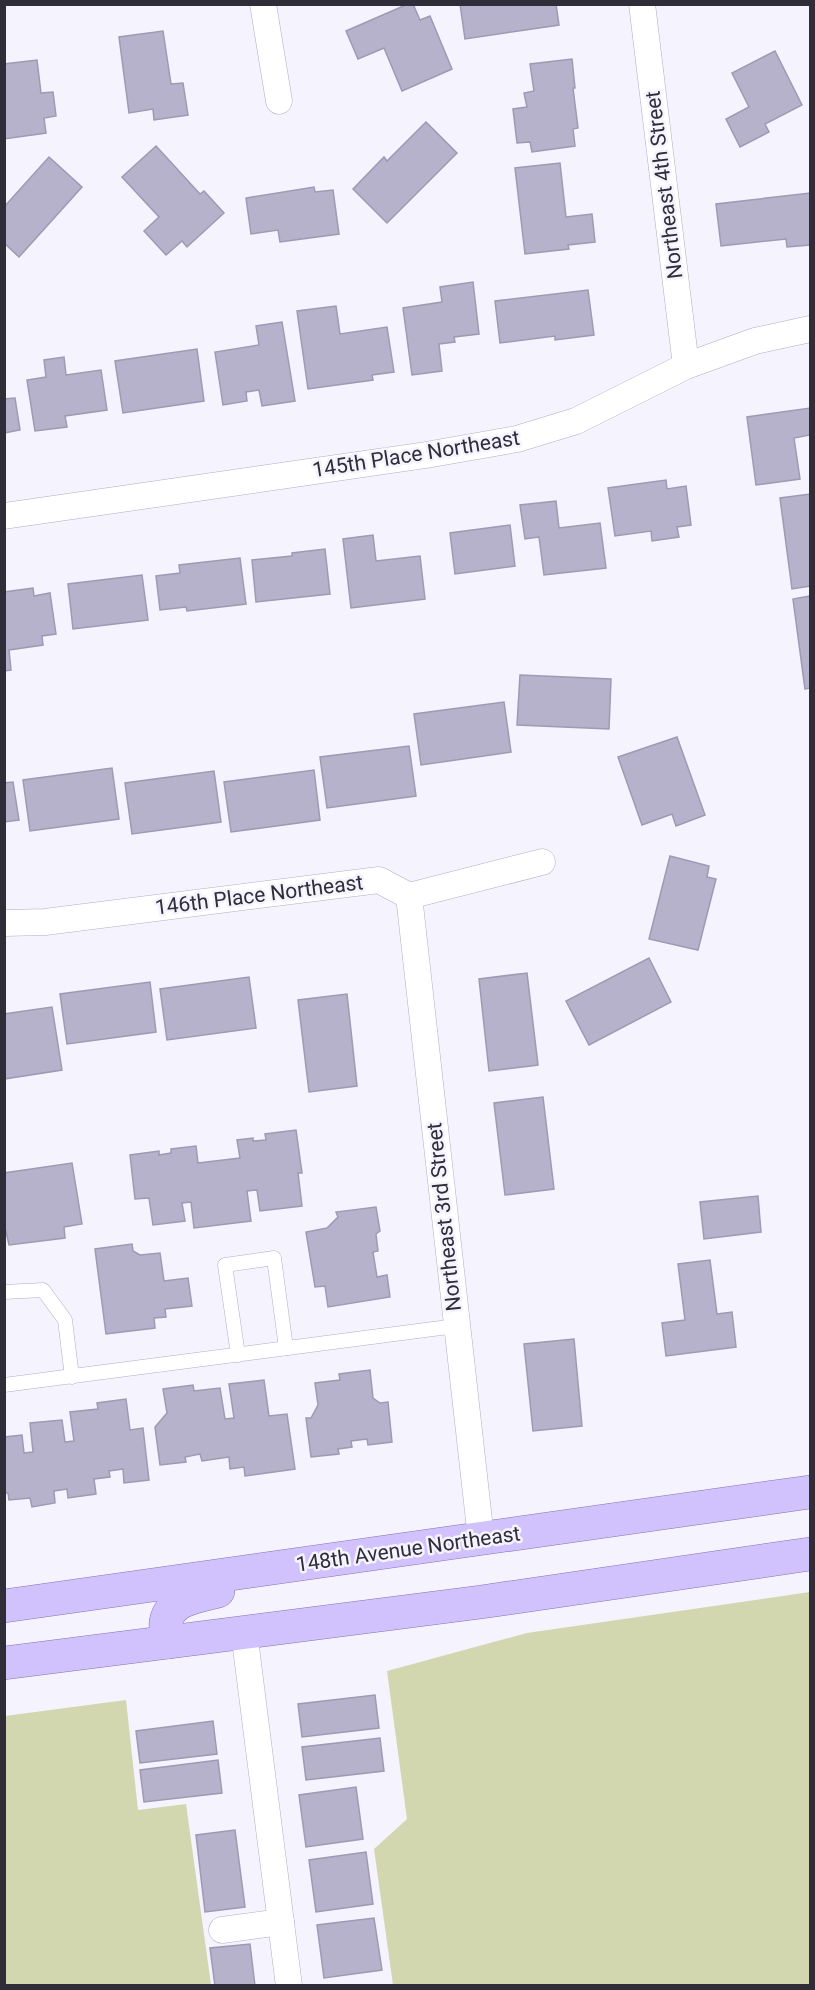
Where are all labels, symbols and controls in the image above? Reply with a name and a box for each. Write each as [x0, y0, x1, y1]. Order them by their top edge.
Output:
street label: Northeast 4th Street [641, 89, 687, 280]
street label: 145th Place Northeast [311, 426, 521, 482]
street label: 146th Place Northeast [154, 870, 365, 920]
street label: Northeast 3rd Street [422, 1121, 466, 1313]
street label: 148th Avenue Northeast [294, 1521, 522, 1577]

